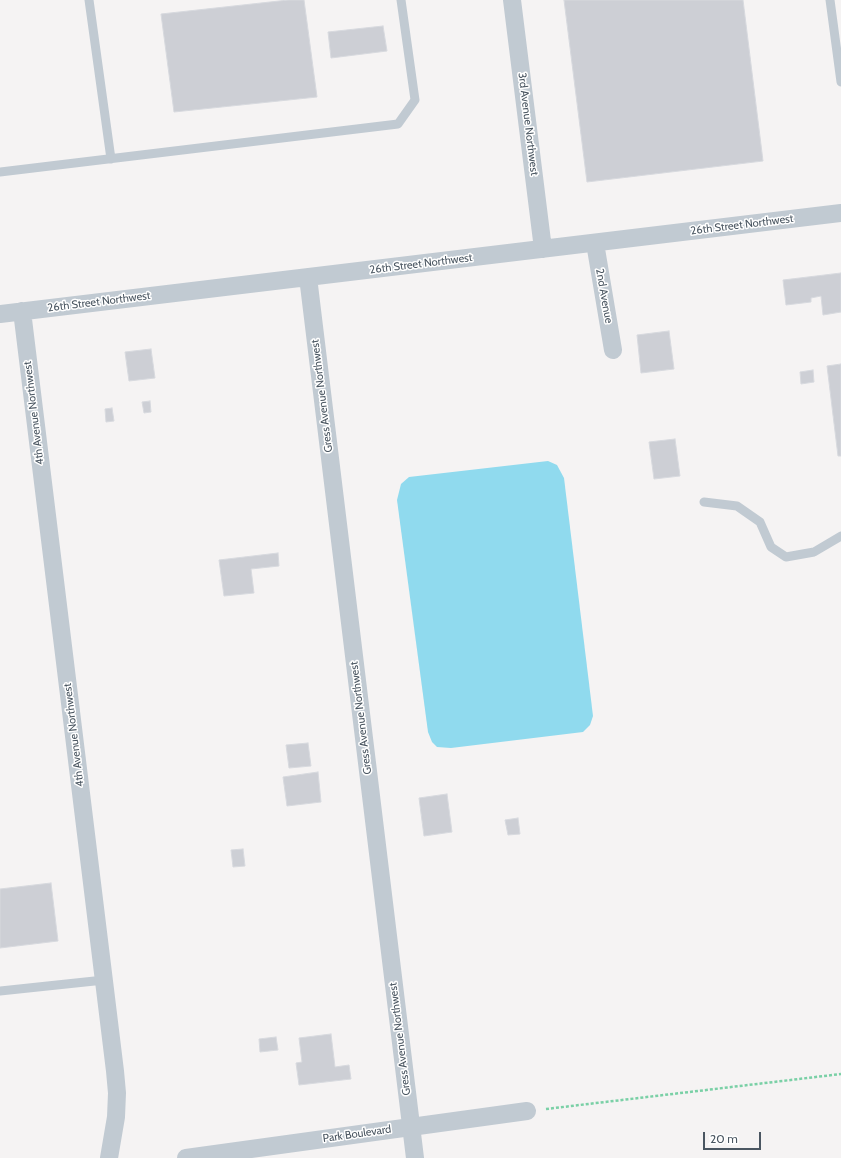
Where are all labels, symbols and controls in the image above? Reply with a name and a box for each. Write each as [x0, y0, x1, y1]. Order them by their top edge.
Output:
street label: 3rd Avenue Northwest [515, 72, 541, 176]
street label: 26th Street Northwest [690, 212, 794, 238]
street label: 26th Street Northwest [369, 251, 473, 277]
street label: 2nd Avenue [593, 268, 615, 324]
street label: 26th Street Northwest [47, 289, 151, 315]
street label: Gress Avenue Northwest [309, 339, 335, 453]
street label: 4th Avenue Northwest [21, 360, 47, 466]
street label: Gress Avenue Northwest [348, 661, 374, 775]
street label: 4th Avenue Northwest [61, 682, 87, 788]
street label: Gress Avenue Northwest [387, 982, 413, 1096]
street label: Park Boulevard [322, 1123, 392, 1145]
scale bar [705, 1124, 763, 1150]
text: 20 m [710, 1131, 738, 1146]

